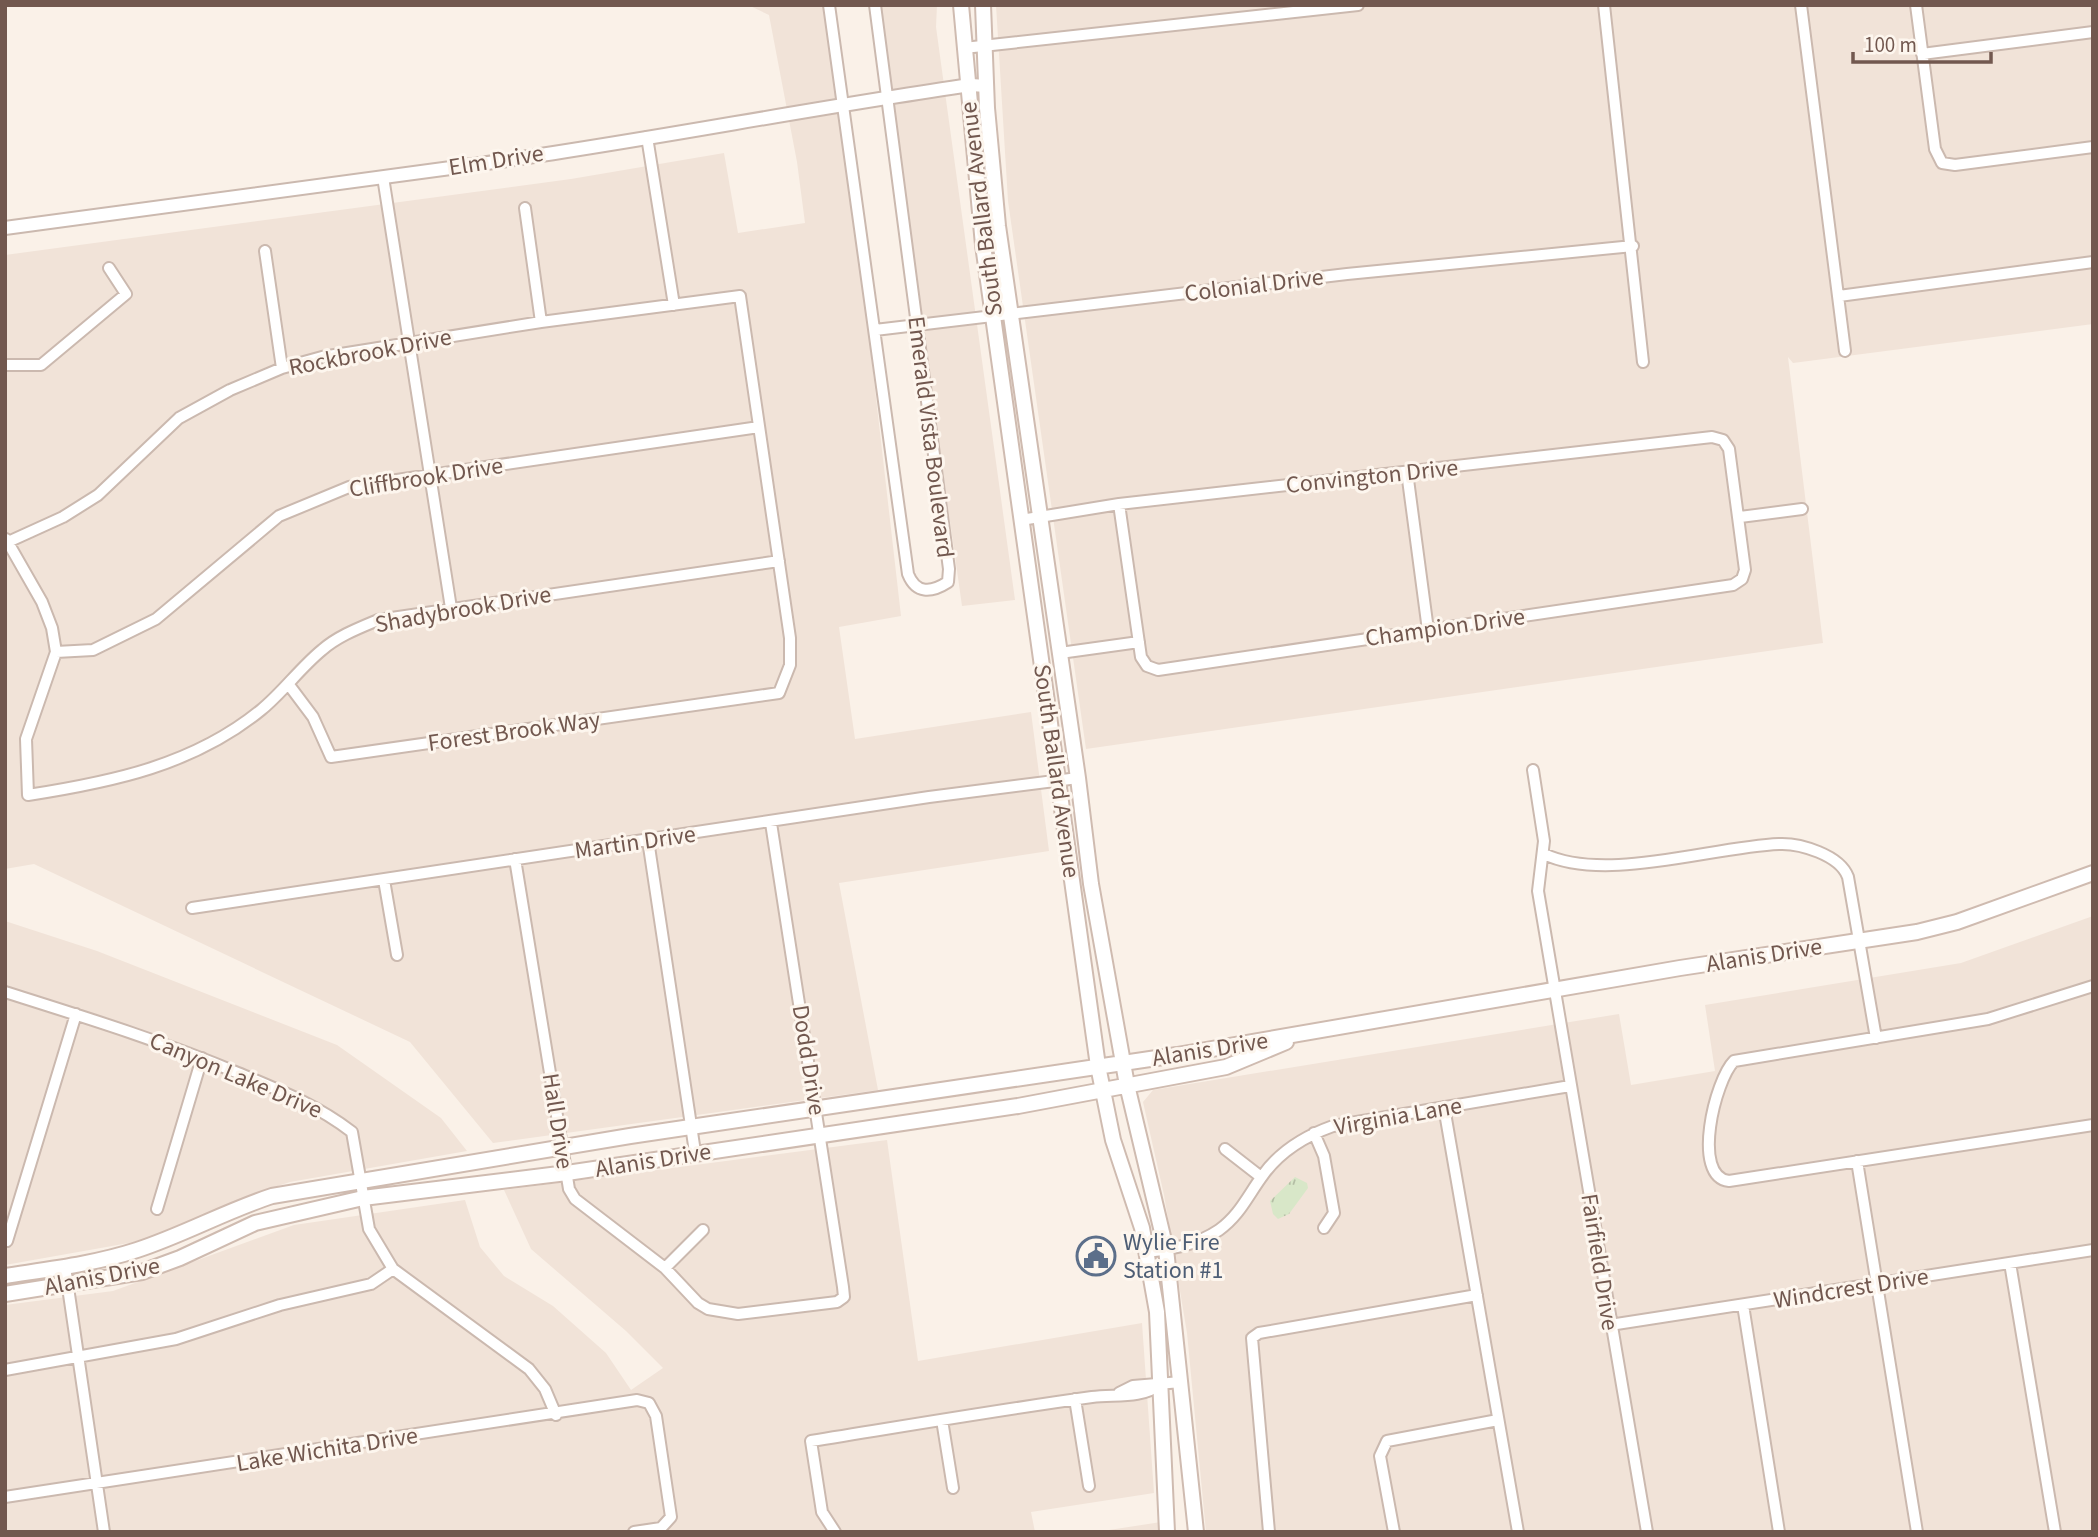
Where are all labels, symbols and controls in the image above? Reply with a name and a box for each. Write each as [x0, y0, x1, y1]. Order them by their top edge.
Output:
scale bar [1853, 21, 1991, 65]
text: 100 m [1864, 30, 1917, 60]
street label: South Ballard Avenue [951, 100, 1012, 318]
street label: Elm Drive [446, 136, 546, 185]
street label: Colonial Drive [1182, 260, 1326, 311]
street label: Emerald Vista Boulevard [898, 314, 963, 560]
street label: Rockbrook Drive [286, 320, 455, 385]
street label: Cliffbrook Drive [346, 448, 506, 507]
street label: Convington Drive [1284, 450, 1460, 503]
street label: Shadybrook Drive [372, 577, 554, 642]
street label: Champion Drive [1363, 599, 1527, 656]
street label: South Ballard Avenue [1024, 662, 1089, 880]
street label: Forest Brook Way [426, 702, 603, 761]
street label: Martin Drive [572, 817, 698, 868]
street label: Alanis Drive [1703, 929, 1825, 982]
street label: Dodd Drive [783, 1002, 834, 1118]
street label: Canyon Lake Drive [144, 1023, 328, 1128]
street label: Alanis Drive [1149, 1023, 1271, 1076]
street label: Hall Drive [533, 1071, 582, 1172]
street label: Virginia Lane [1331, 1088, 1465, 1145]
street label: Alanis Drive [592, 1134, 714, 1187]
street label: Fairfield Drive [1571, 1191, 1628, 1333]
place label: Wylie Fire Station #1 [1123, 1225, 1223, 1288]
public building icon: Wylie Fire Station #1 [1075, 1235, 1117, 1277]
street label: Alanis Drive [41, 1248, 163, 1305]
street label: Windcrest Drive [1771, 1259, 1931, 1318]
street label: Lake Wichita Drive [234, 1418, 420, 1481]

